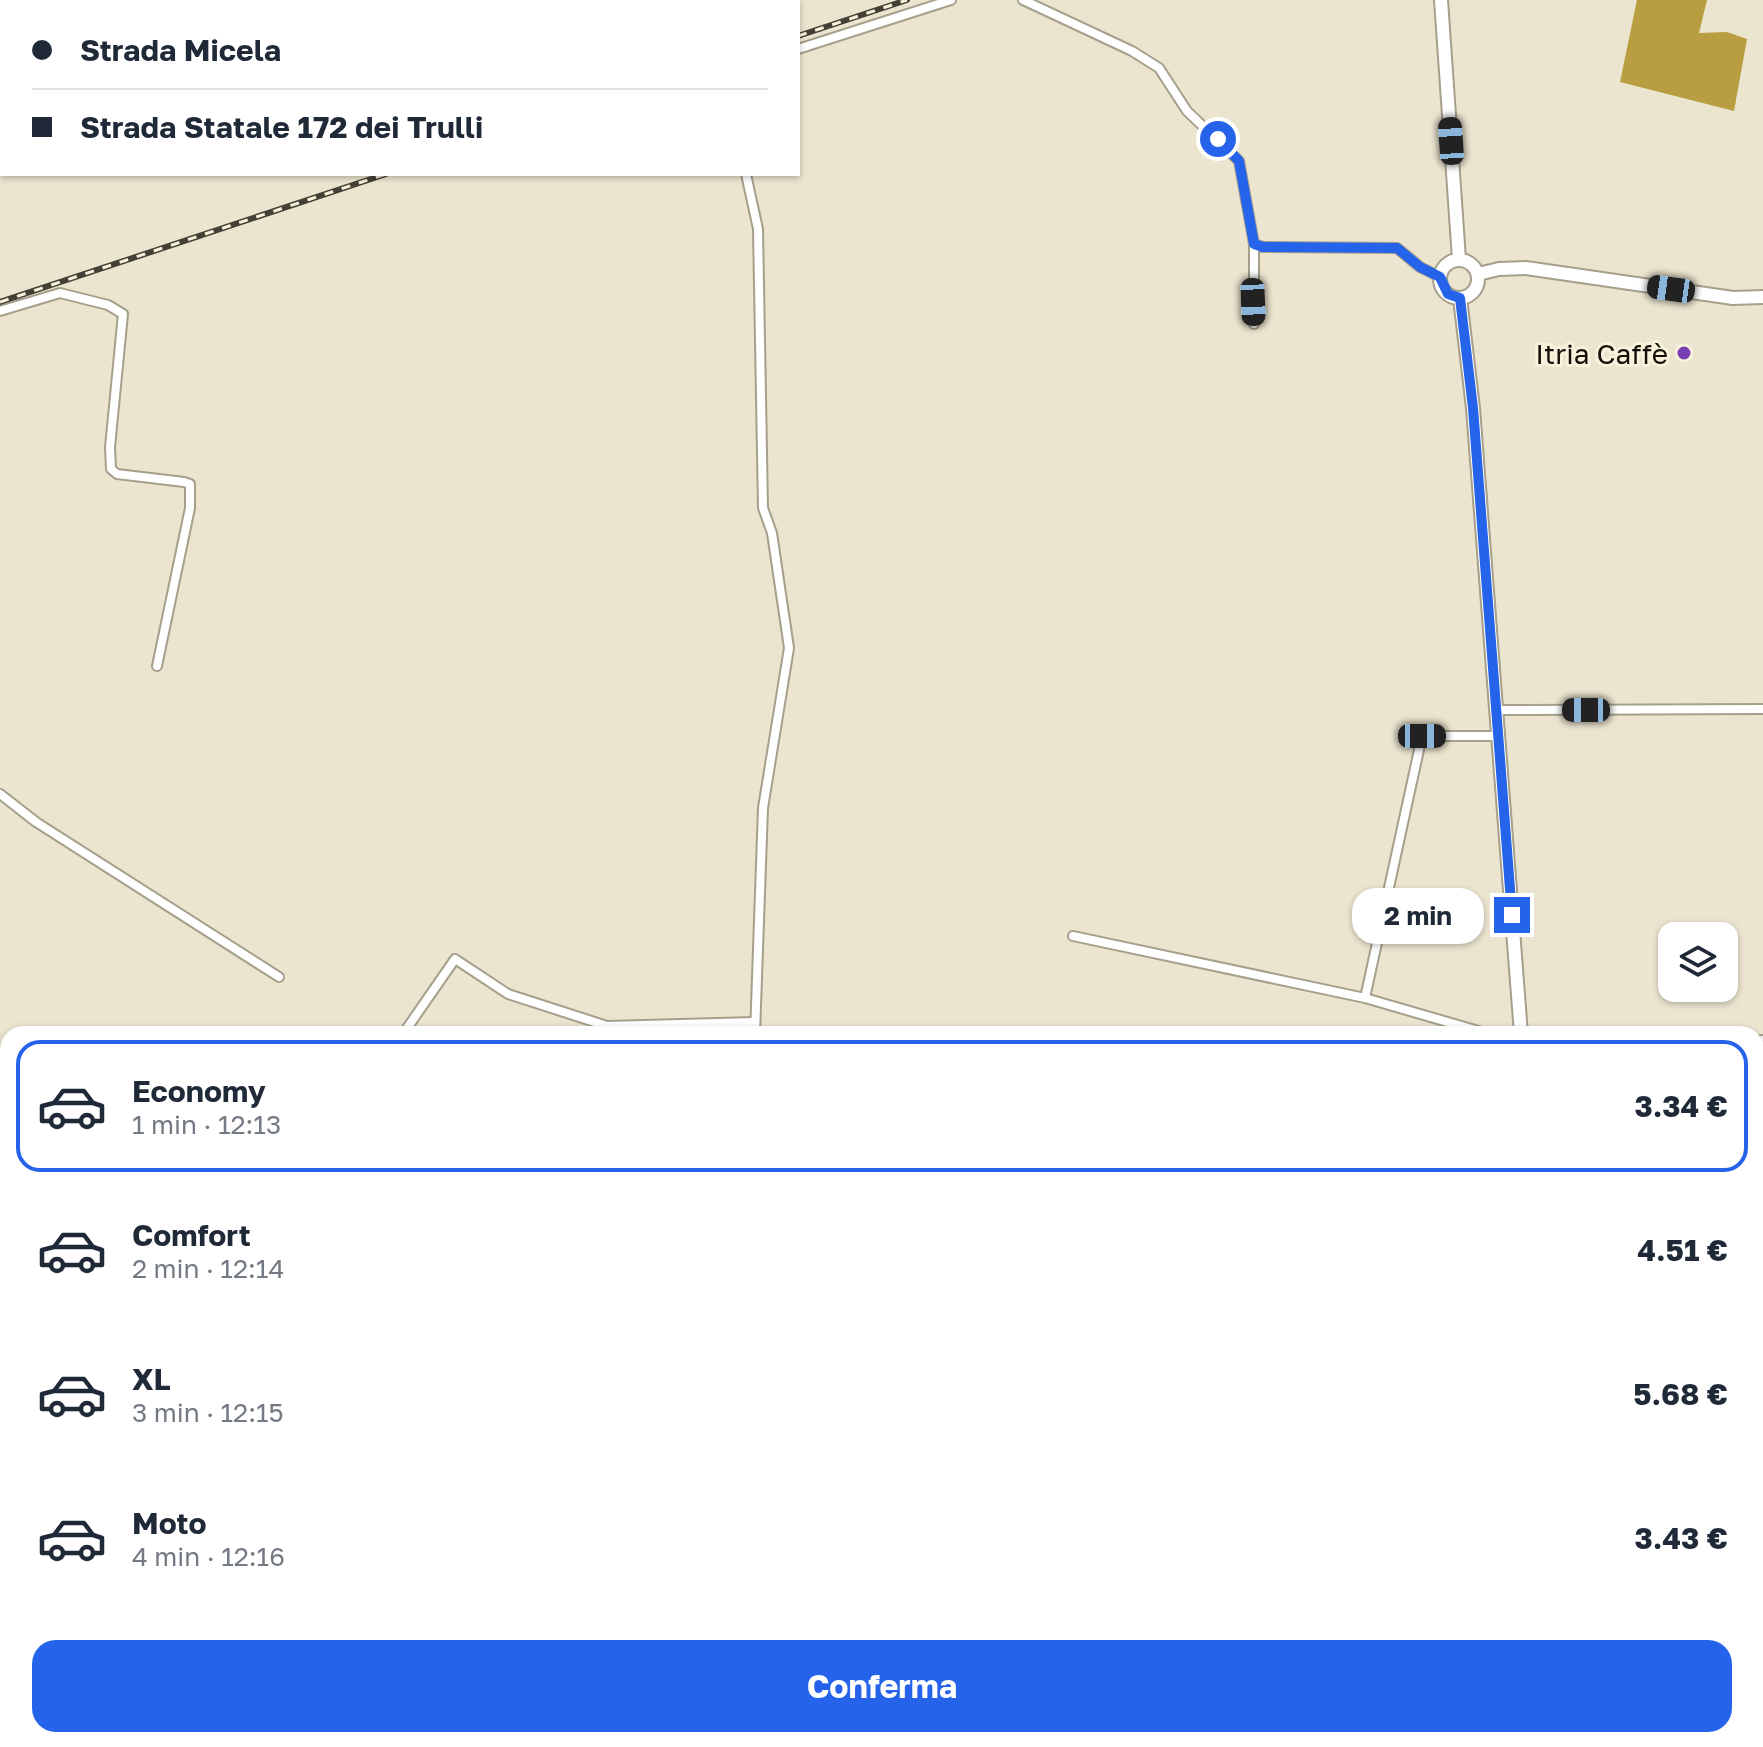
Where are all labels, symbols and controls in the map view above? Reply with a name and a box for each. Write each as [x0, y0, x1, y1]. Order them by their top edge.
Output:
text: Strada Micela [80, 32, 281, 68]
text: Strada Statale 172 dei Trulli [80, 109, 483, 145]
car [1437, 116, 1465, 166]
route start [1200, 121, 1236, 157]
car [1646, 274, 1696, 304]
car [1240, 278, 1266, 326]
place label: Itria Caffè [1535, 337, 1668, 370]
marker: Itria Caffè [1675, 344, 1693, 362]
car [1562, 698, 1610, 722]
car [1398, 724, 1446, 748]
callout: 2 min [1352, 887, 1484, 943]
route end [1494, 897, 1530, 933]
text: 2 min [1384, 900, 1452, 931]
map controls [1658, 922, 1738, 1002]
button: layers [1658, 922, 1738, 1002]
icon: car [36, 1070, 108, 1142]
text: Economy [132, 1073, 266, 1109]
text: 3.34 € [1634, 1088, 1728, 1124]
text: 1 min · 12:13 [132, 1109, 281, 1140]
icon: car [36, 1214, 108, 1286]
text: Comfort [132, 1217, 251, 1253]
text: 4.51 € [1637, 1232, 1728, 1268]
text: 2 min · 12:14 [132, 1253, 284, 1284]
icon: car [36, 1358, 108, 1430]
text: XL [132, 1361, 171, 1397]
text: 5.68 € [1633, 1376, 1728, 1412]
text: 3 min · 12:15 [132, 1397, 284, 1428]
icon: car [36, 1502, 108, 1574]
text: Moto [132, 1505, 207, 1541]
text: 3.43 € [1634, 1520, 1728, 1556]
text: 4 min · 12:16 [132, 1541, 285, 1572]
button: Conferma [32, 1640, 1732, 1732]

